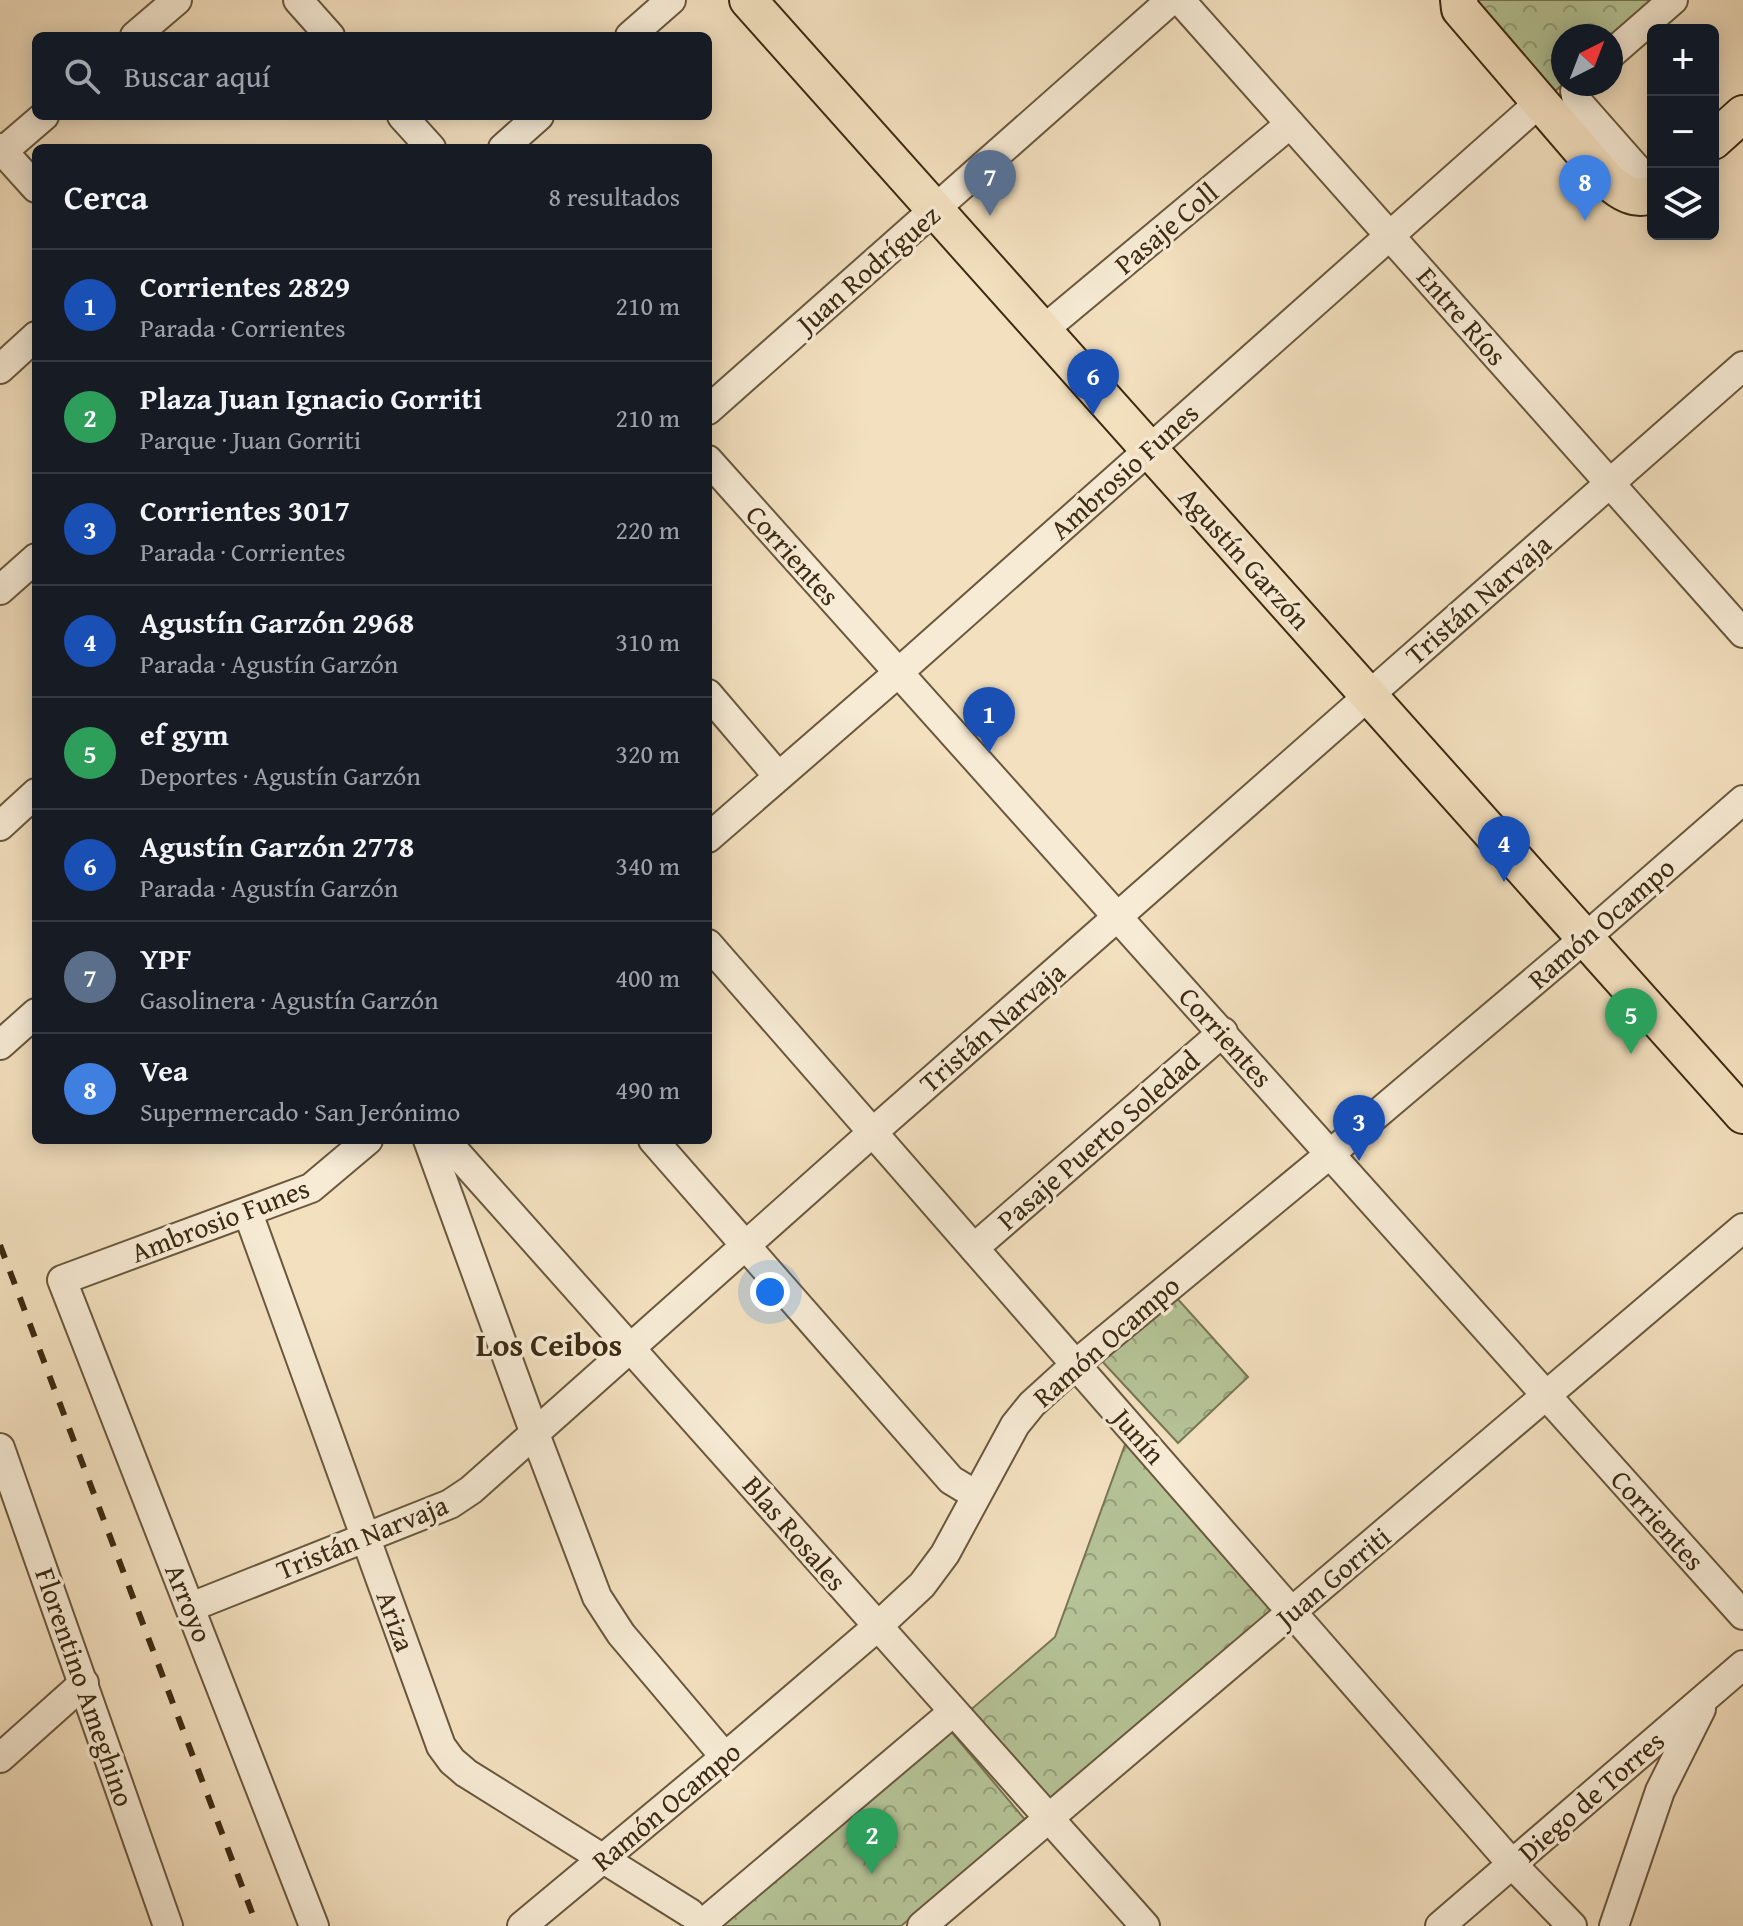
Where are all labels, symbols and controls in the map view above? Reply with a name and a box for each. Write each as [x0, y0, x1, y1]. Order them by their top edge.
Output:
north arrow [1551, 24, 1623, 96]
map controls [1647, 24, 1719, 240]
button: + [1647, 24, 1719, 96]
search box [32, 32, 712, 120]
icon: search [60, 54, 104, 98]
text: Buscar aquí [124, 54, 270, 98]
button: − [1647, 96, 1719, 168]
pin: 7 [964, 150, 1016, 216]
pin: 8 [1559, 155, 1611, 221]
button: layers [1647, 168, 1719, 240]
text: Cerca [64, 172, 148, 221]
street label: Pasaje Coll [1105, 172, 1227, 283]
text: 8 resultados [549, 177, 680, 216]
street label: Juan Rodríguez [785, 195, 948, 345]
street label: Entre Ríos [1408, 257, 1517, 374]
text: Corrientes 2829 [140, 264, 350, 308]
text: 1 [83, 286, 97, 325]
text: 210 m [615, 286, 680, 325]
text: Parada · Corrientes [140, 308, 346, 347]
pin: 6 [1067, 349, 1119, 415]
text: Plaza Juan Ignacio Gorriti [140, 376, 482, 420]
street label: Ambrosio Funes [1040, 393, 1207, 549]
text: 2 [83, 398, 97, 437]
text: 210 m [615, 398, 680, 437]
text: Parque · Juan Gorriti [140, 420, 361, 459]
street label: Agustín Garzón [1170, 477, 1321, 639]
text: Corrientes 3017 [140, 488, 350, 532]
street label: Corrientes [737, 495, 850, 614]
text: 3 [83, 510, 97, 549]
text: 220 m [615, 510, 680, 549]
street label: Tristán Narvaja [1396, 523, 1560, 674]
text: Parada · Corrientes [140, 532, 346, 571]
text: Agustín Garzón 2968 [140, 600, 414, 644]
text: 4 [83, 622, 97, 661]
text: 310 m [615, 622, 680, 661]
text: Parada · Agustín Garzón [140, 644, 398, 683]
pin: 1 [963, 687, 1015, 753]
text: ef gym [140, 712, 229, 756]
text: 5 [83, 734, 97, 773]
text: 320 m [615, 734, 680, 773]
text: Deportes · Agustín Garzón [140, 756, 421, 795]
pin: 4 [1478, 816, 1530, 882]
text: Agustín Garzón 2778 [140, 824, 414, 868]
text: 6 [83, 846, 97, 885]
text: 340 m [615, 846, 680, 885]
street label: Ramón Ocampo [1518, 847, 1683, 998]
text: Parada · Agustín Garzón [140, 868, 398, 907]
text: YPF [140, 936, 192, 980]
street label: Tristán Narvaja [910, 951, 1074, 1102]
text: 7 [83, 958, 97, 997]
text: 400 m [615, 958, 680, 997]
street label: Corrientes [1170, 977, 1283, 1096]
text: Gasolinera · Agustín Garzón [140, 980, 439, 1019]
pin: 5 [1605, 988, 1657, 1054]
street label: Pasaje Puerto Soledad [987, 1040, 1208, 1239]
text: Vea [140, 1048, 188, 1092]
text: 8 [83, 1070, 97, 1109]
text: 490 m [615, 1070, 680, 1109]
text: Supermercado · San Jerónimo [140, 1092, 460, 1131]
pin: 3 [1333, 1095, 1385, 1161]
street label: Ambrosio Funes [125, 1167, 315, 1272]
street label: Ramón Ocampo [1023, 1265, 1188, 1416]
your location [750, 1272, 790, 1312]
district label: Los Ceibos [476, 1321, 622, 1368]
street label: Junín [1101, 1396, 1176, 1473]
street label: Corrientes [1602, 1460, 1715, 1579]
street label: Blas Rosales [734, 1466, 857, 1599]
street label: Tristán Narvaja [270, 1483, 454, 1590]
street label: Juan Gorriti [1264, 1516, 1399, 1639]
street label: Arroyo [155, 1557, 224, 1648]
street label: Florentino Ameghino [25, 1562, 146, 1812]
street label: Ariza [367, 1585, 427, 1658]
street label: Diego de Torres [1508, 1720, 1673, 1871]
street label: Ramón Ocampo [582, 1731, 749, 1880]
pin: 2 [846, 1808, 898, 1874]

